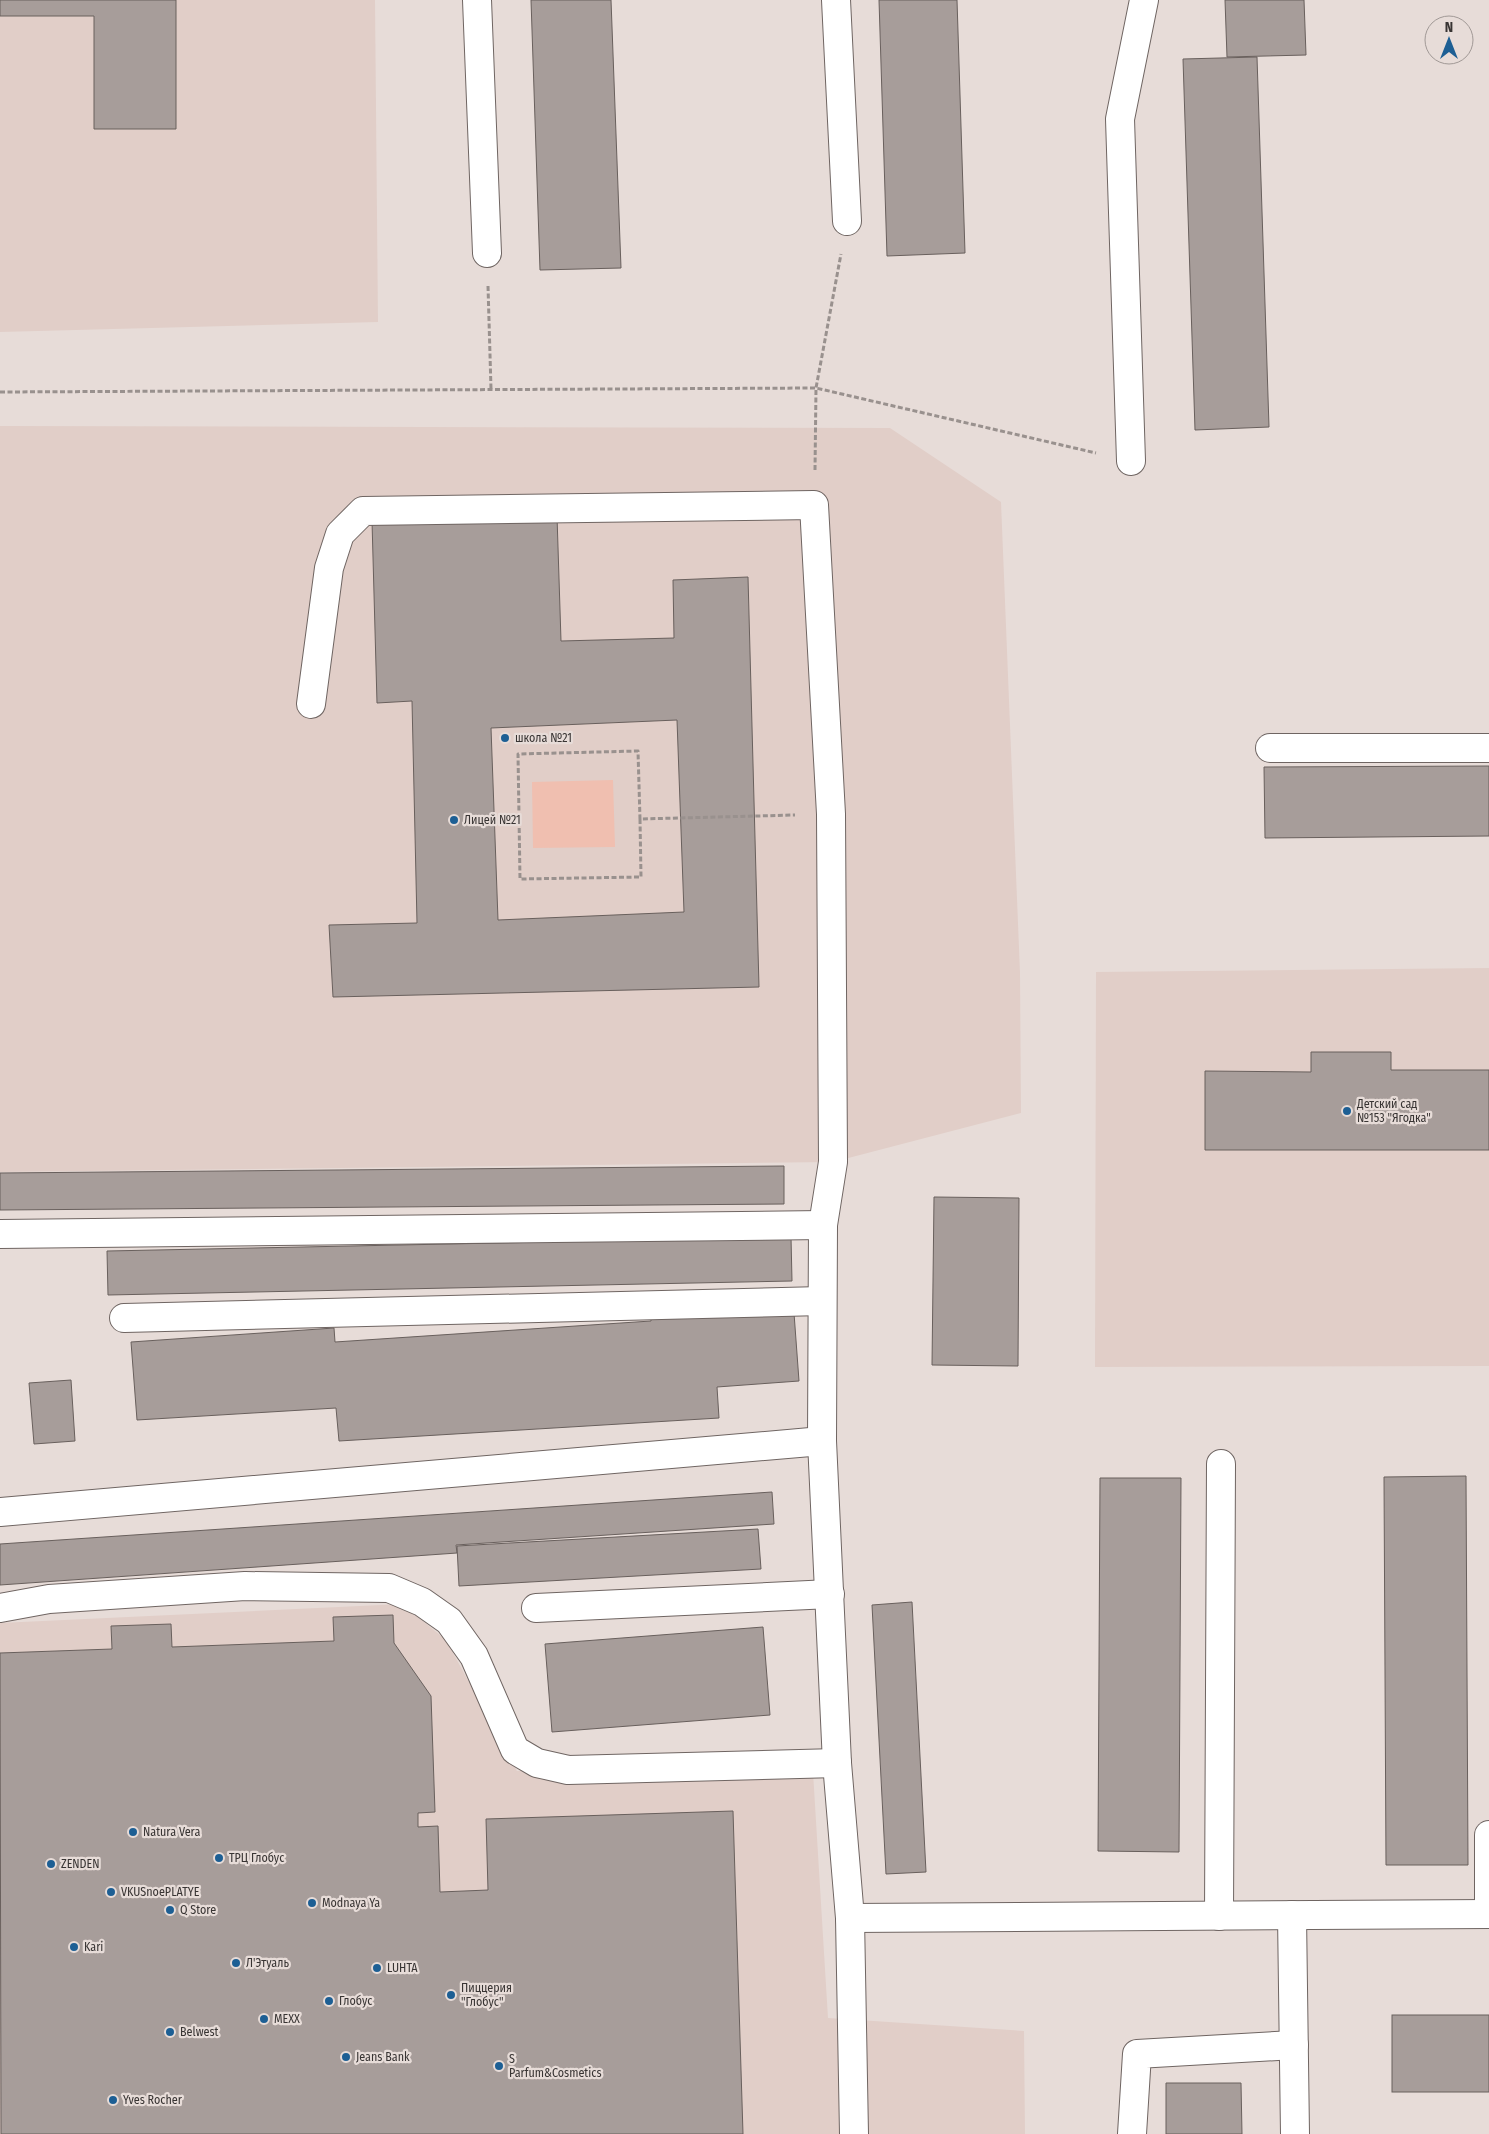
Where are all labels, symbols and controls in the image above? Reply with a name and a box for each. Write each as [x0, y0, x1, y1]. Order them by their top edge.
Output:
north arrow [1424, 15, 1474, 65]
text: N [1445, 19, 1453, 36]
place label: школа №21 [515, 731, 572, 745]
marker: школа №21 [499, 732, 511, 744]
place label: Лицей №21 [464, 813, 521, 827]
marker: Лицей №21 [448, 814, 460, 826]
place label: Детский сад №153 "Ягодка" [1356, 1097, 1431, 1125]
marker: Детский сад №153 "Ягодка" [1341, 1105, 1353, 1117]
place label: Natura Vera [143, 1825, 200, 1839]
marker: Natura Vera [127, 1826, 139, 1838]
place label: ТРЦ Глобус [229, 1851, 284, 1865]
marker: ТРЦ Глобус [213, 1852, 225, 1864]
place label: ZENDEN [61, 1857, 99, 1871]
marker: ZENDEN [45, 1858, 57, 1870]
place label: VKUSnoePLATYE [121, 1885, 200, 1899]
marker: VKUSnoePLATYE [105, 1886, 117, 1898]
place label: Modnaya Ya [322, 1896, 380, 1910]
marker: Modnaya Ya [306, 1897, 318, 1909]
place label: Q Store [180, 1903, 216, 1917]
marker: Q Store [164, 1904, 176, 1916]
place label: Kari [84, 1940, 103, 1954]
marker: Kari [68, 1941, 80, 1953]
place label: Л'Этуаль [246, 1956, 289, 1970]
marker: Л'Этуаль [230, 1957, 242, 1969]
place label: LUHTA [387, 1961, 418, 1975]
marker: LUHTA [371, 1962, 383, 1974]
place label: Пиццерия "Глобус" [461, 1981, 512, 2009]
marker: Пиццерия "Глобус" [445, 1989, 457, 2001]
place label: Глобус [339, 1994, 372, 2008]
marker: Глобус [323, 1995, 335, 2007]
place label: MEXX [274, 2012, 300, 2026]
marker: MEXX [258, 2013, 270, 2025]
place label: Belwest [180, 2025, 219, 2039]
marker: Belwest [164, 2026, 176, 2038]
place label: Jeans Bank [356, 2050, 410, 2064]
marker: Jeans Bank [340, 2051, 352, 2063]
place label: S Parfum&Cosmetics [509, 2052, 602, 2080]
marker: S Parfum&Cosmetics [493, 2060, 505, 2072]
place label: Yves Rocher [123, 2093, 183, 2107]
marker: Yves Rocher [107, 2094, 119, 2106]

